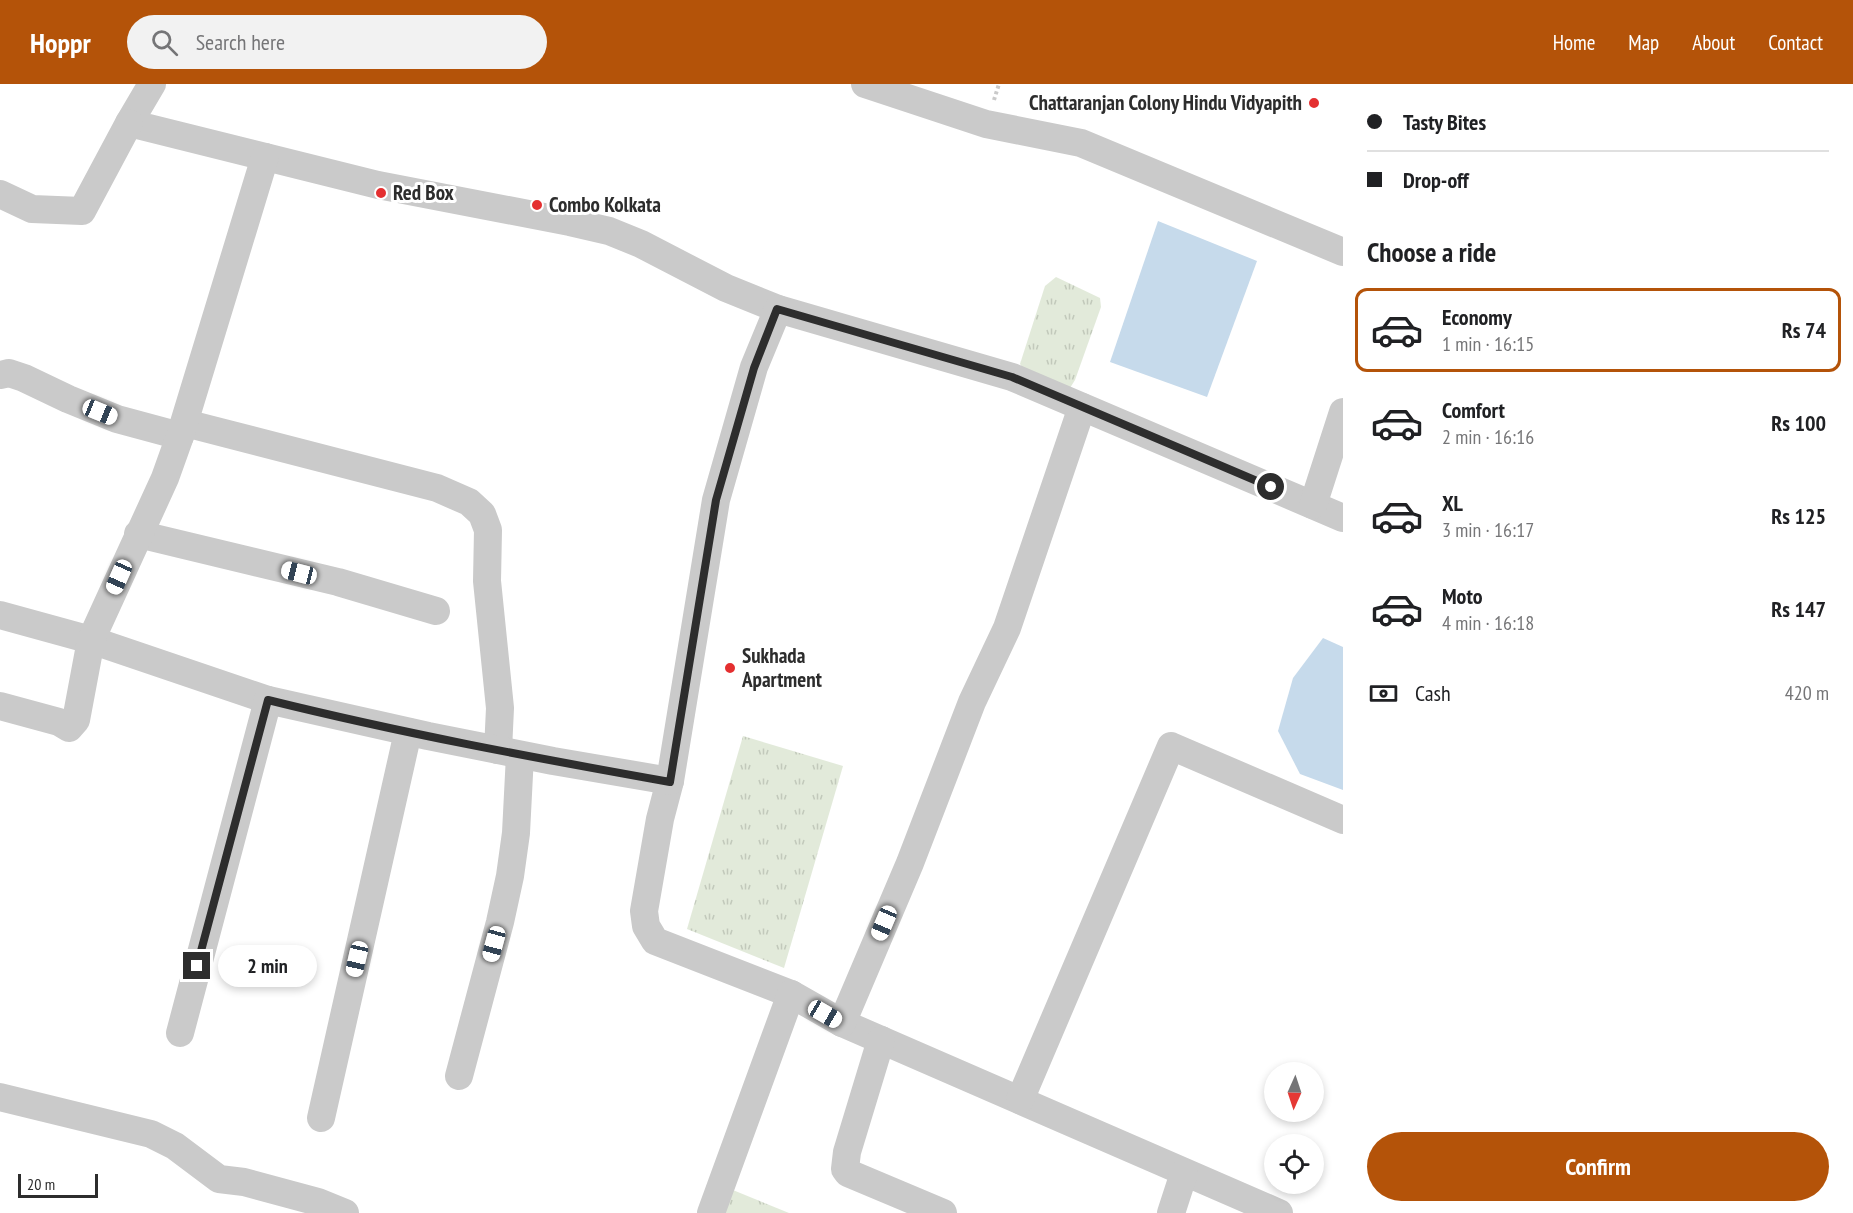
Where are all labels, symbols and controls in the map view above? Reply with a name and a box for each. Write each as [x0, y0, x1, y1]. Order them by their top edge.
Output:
search box [127, 15, 547, 69]
text: Hoppr [30, 24, 91, 61]
icon: search [148, 26, 181, 59]
text: Search here [196, 28, 285, 56]
text: Home [1553, 29, 1595, 56]
text: Map [1628, 29, 1659, 56]
text: About [1692, 29, 1735, 56]
text: Contact [1768, 29, 1823, 56]
place label: Chattaranjan Colony Hindu Vidyapith [1029, 89, 1302, 116]
marker: Chattaranjan Colony Hindu Vidyapith [1307, 96, 1321, 110]
text: Tasty Bites [1403, 108, 1486, 136]
text: Drop-off [1403, 166, 1469, 194]
place label: Red Box [393, 179, 455, 206]
marker: Red Box [374, 186, 388, 200]
place label: Combo Kolkata [549, 191, 661, 218]
marker: Combo Kolkata [530, 198, 544, 212]
text: Choose a ride [1367, 235, 1496, 269]
icon: car [1370, 303, 1424, 357]
text: Economy [1442, 303, 1512, 331]
text: Rs 74 [1782, 316, 1826, 344]
text: 1 min · 16:15 [1442, 331, 1534, 357]
icon: car [1370, 396, 1424, 450]
text: Comfort [1442, 396, 1505, 424]
car [80, 397, 120, 427]
text: Rs 100 [1771, 409, 1826, 437]
text: 2 min · 16:16 [1442, 424, 1534, 450]
route start [1257, 473, 1284, 500]
icon: car [1370, 489, 1424, 543]
text: XL [1442, 489, 1463, 517]
text: Rs 125 [1771, 502, 1826, 530]
text: 3 min · 16:17 [1442, 517, 1534, 543]
car [103, 557, 135, 597]
car [279, 560, 319, 586]
icon: car [1370, 582, 1424, 636]
text: Moto [1442, 582, 1483, 610]
text: Rs 147 [1771, 595, 1826, 623]
text: 4 min · 16:18 [1442, 610, 1534, 636]
place label: Sukhada Apartment [741, 642, 822, 693]
marker: Sukhada Apartment [723, 661, 737, 675]
icon: cash [1367, 677, 1400, 710]
text: Cash [1415, 679, 1451, 707]
text: 420 m [1785, 680, 1829, 706]
car [869, 903, 899, 943]
car [481, 924, 507, 964]
car [344, 939, 370, 979]
callout: 2 min [218, 945, 317, 987]
route end [183, 952, 210, 979]
text: 2 min [247, 953, 288, 979]
car [805, 997, 845, 1031]
north arrow [1264, 1062, 1324, 1122]
map controls [1264, 1062, 1324, 1194]
button: Confirm [1367, 1132, 1829, 1201]
button: locate [1264, 1134, 1324, 1194]
scale bar [18, 1171, 98, 1198]
text: 20 m [27, 1174, 55, 1194]

